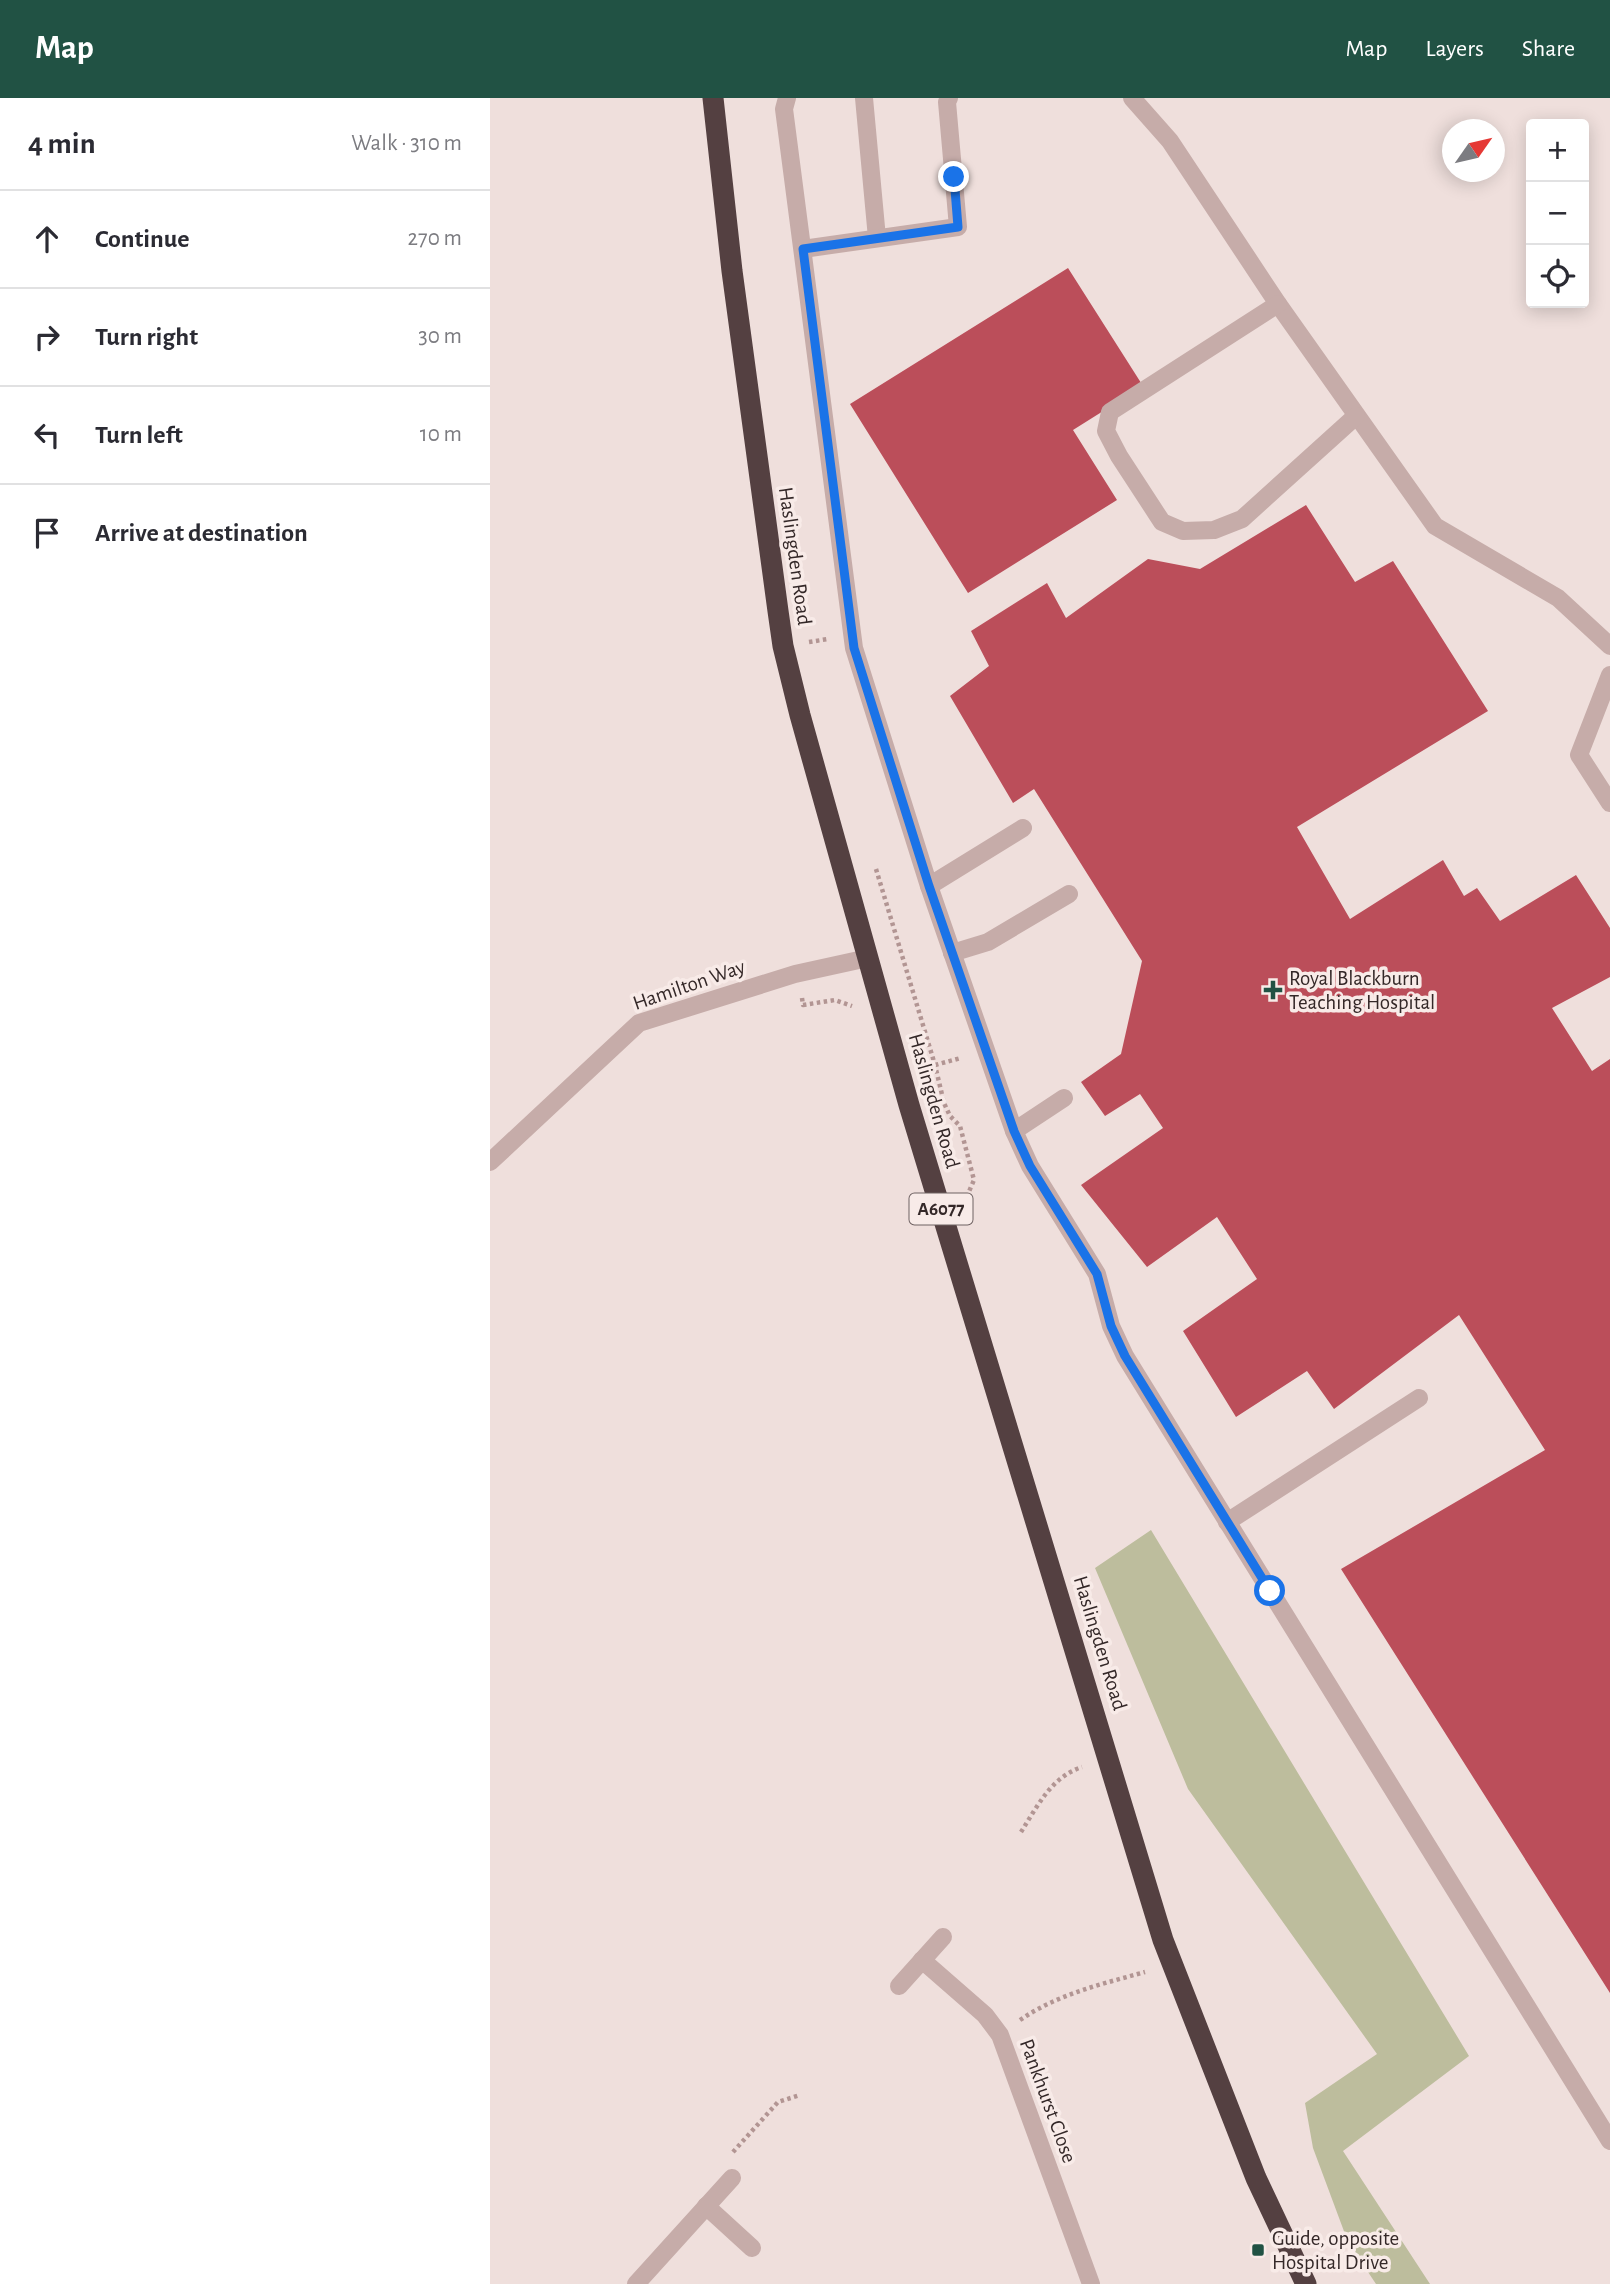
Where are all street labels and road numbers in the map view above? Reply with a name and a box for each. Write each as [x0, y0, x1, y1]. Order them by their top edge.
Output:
street label: Haslingden Road [775, 486, 815, 627]
street label: Hamilton Way [630, 956, 748, 1014]
street label: Haslingden Road [905, 1031, 963, 1171]
road number: A6077 [910, 1194, 972, 1224]
street label: Haslingden Road [1070, 1573, 1130, 1713]
street label: Pankhurst Close [1016, 2036, 1080, 2166]

